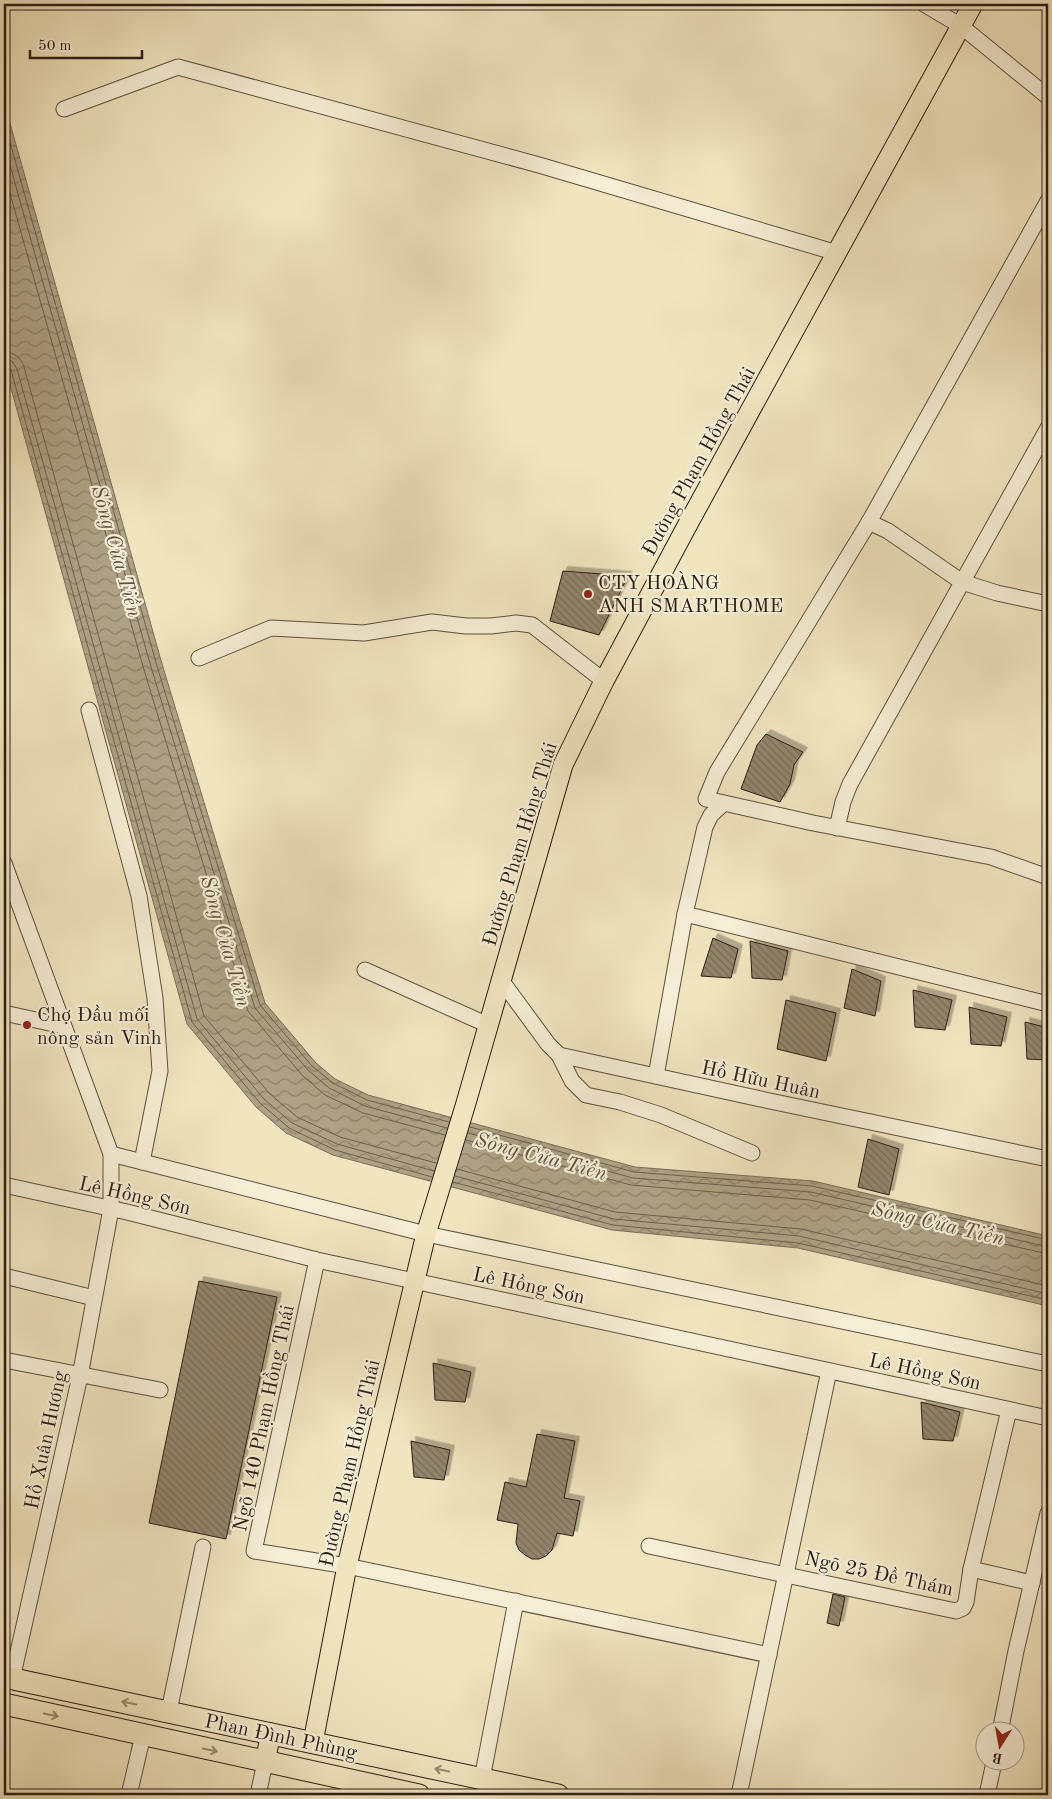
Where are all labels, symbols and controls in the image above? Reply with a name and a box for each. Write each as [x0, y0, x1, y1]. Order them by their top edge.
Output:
scale bar [30, 28, 142, 60]
text: 50 m [38, 39, 72, 54]
street label: Đường Phạm Hồng Thái [638, 363, 760, 560]
water label: Sông Cửa Tiền [87, 483, 146, 620]
place label: CTY HOÀNG ANH SMARTHOME [598, 571, 783, 617]
marker: CTY HOÀNG ANH SMARTHOME [582, 588, 594, 600]
street label: Đường Phạm Hồng Thái [478, 740, 562, 949]
water label: Sông Cửa Tiền [196, 873, 255, 1010]
place label: Chợ Đầu mối nông sản Vinh [37, 1004, 162, 1049]
marker: Chợ Đầu mối nông sản Vinh [21, 1019, 33, 1031]
street label: Hồ Hữu Huân [699, 1057, 823, 1103]
water label: Sông Cửa Tiền [472, 1128, 610, 1185]
street label: Lê Hồng Sơn [77, 1172, 193, 1220]
water label: Sông Cửa Tiền [869, 1197, 1007, 1250]
street label: Lê Hồng Sơn [471, 1263, 587, 1309]
street label: Ngõ 140 Phạm Hồng Thái [229, 1303, 299, 1534]
street label: Lê Hồng Sơn [867, 1349, 983, 1395]
street label: Đường Phạm Hồng Thái [315, 1357, 385, 1569]
street label: Hồ Xuân Hương [21, 1369, 71, 1512]
street label: Ngõ 25 Đề Thám [802, 1547, 955, 1601]
one-way arrow [122, 1698, 138, 1707]
one-way arrow [43, 1711, 59, 1720]
street label: Phan Đình Phùng [202, 1712, 359, 1764]
north arrow [974, 1722, 1024, 1772]
one-way arrow [202, 1745, 218, 1755]
text: B [991, 1750, 1004, 1766]
one-way arrow [435, 1765, 451, 1775]

